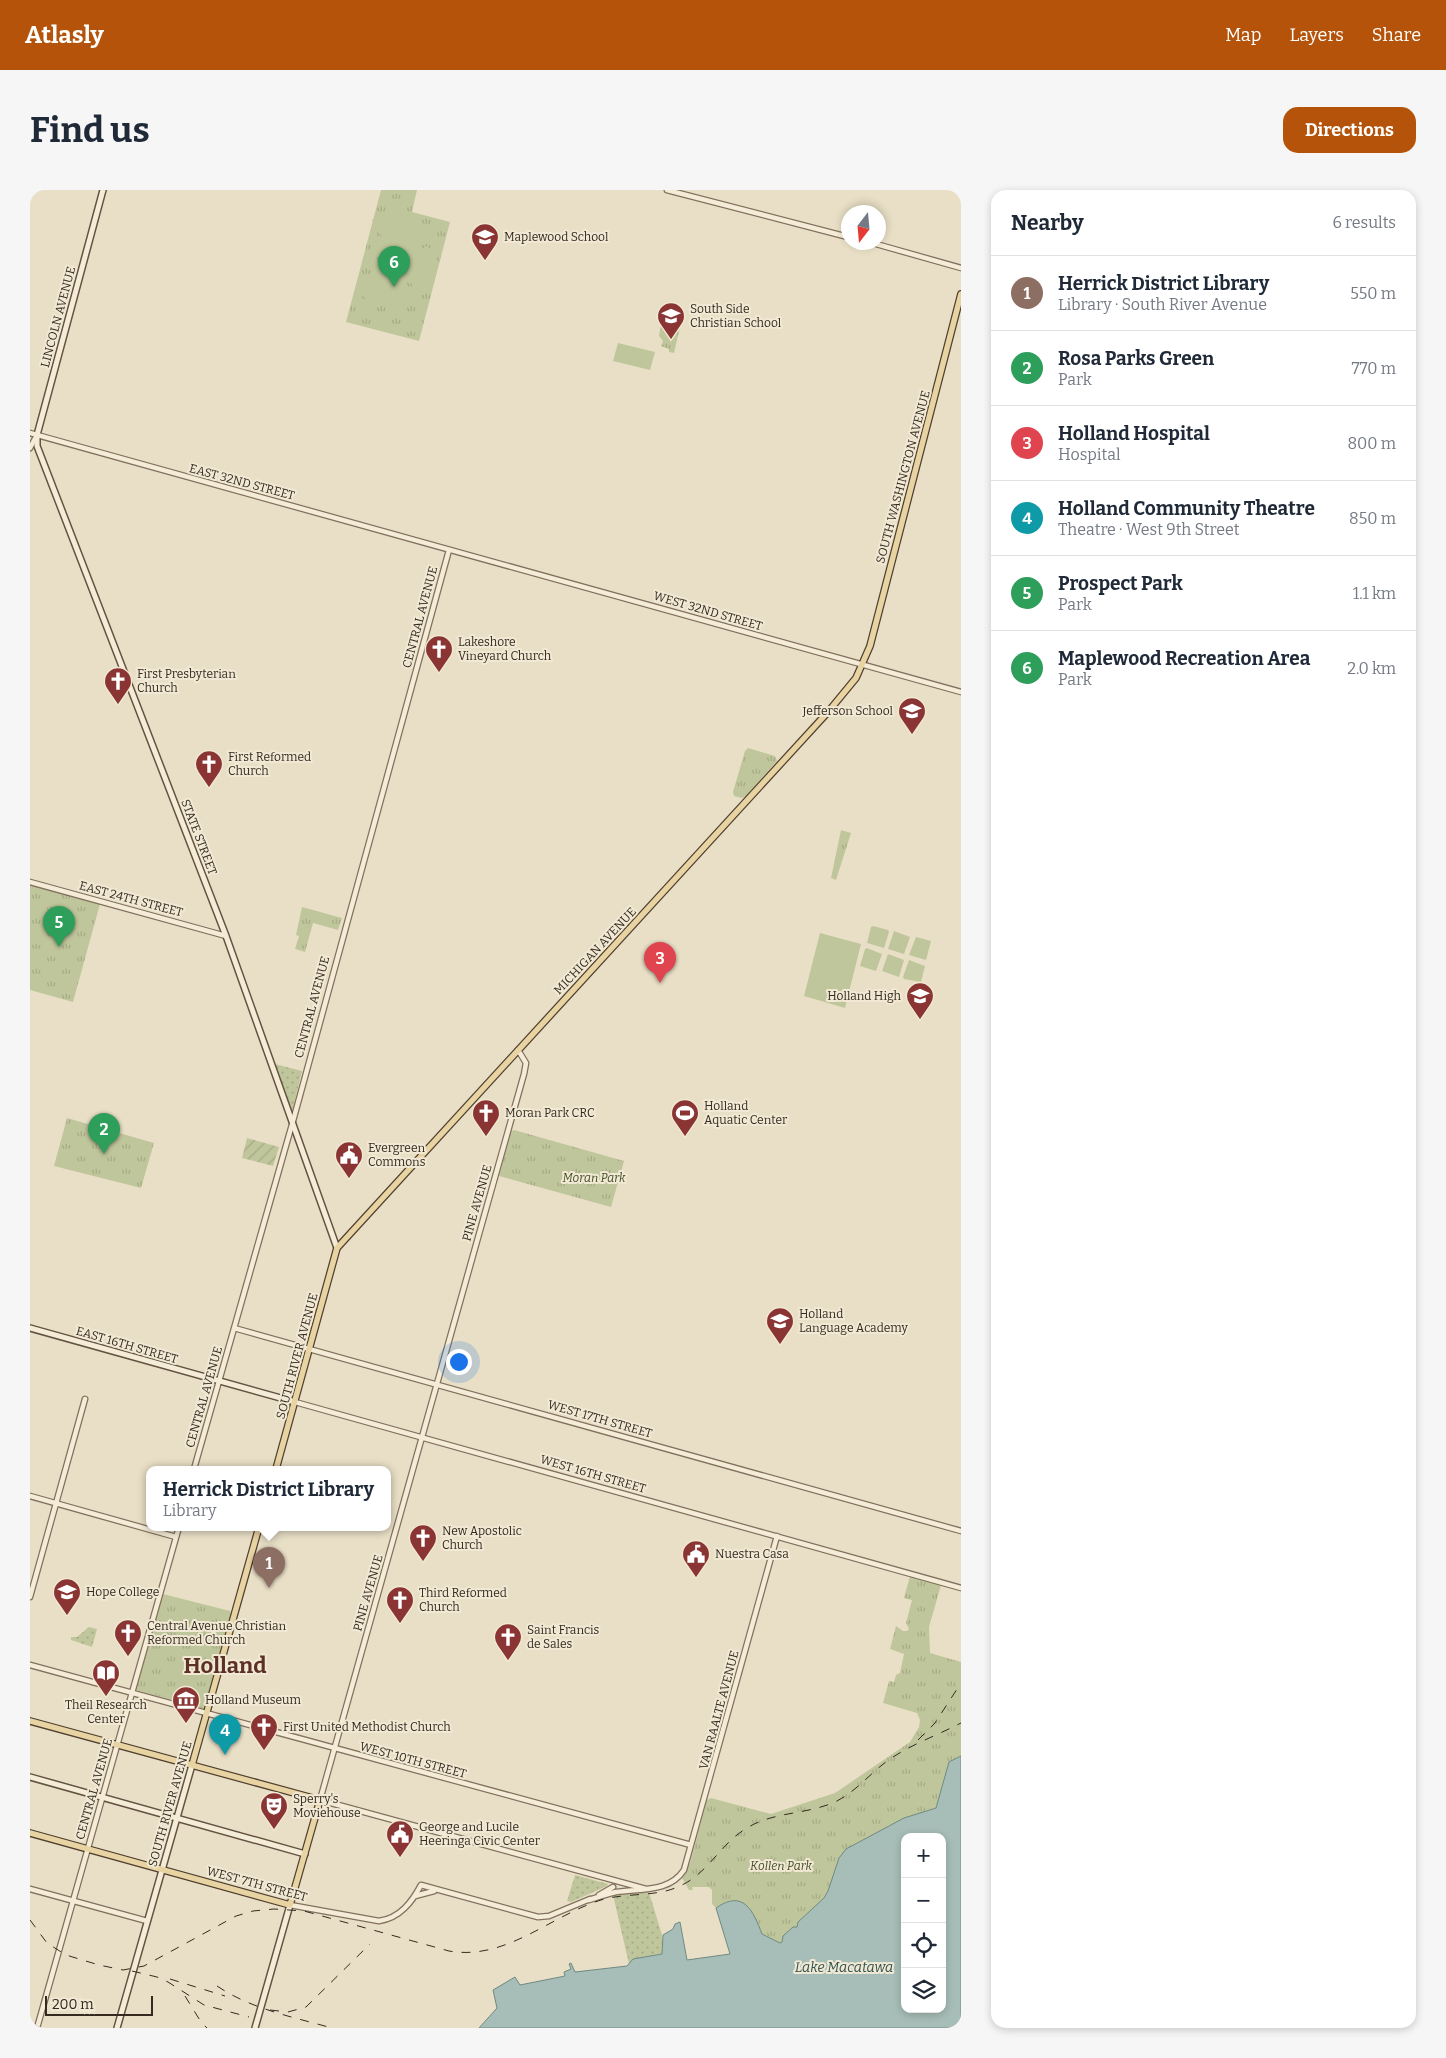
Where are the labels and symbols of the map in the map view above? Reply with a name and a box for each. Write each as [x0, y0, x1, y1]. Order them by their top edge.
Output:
north arrow [841, 205, 886, 250]
school or university icon: Maplewood School [470, 222, 500, 261]
place label: Maplewood School [504, 230, 609, 244]
pin: 6 [378, 246, 410, 287]
street label: LINCOLN AVENUE [38, 265, 78, 369]
school or university icon: South Side Christian School [656, 301, 686, 340]
place label: South Side Christian School [690, 302, 782, 330]
street label: SOUTH WASHINGTON AVENUE [873, 389, 933, 565]
street label: EAST 32ND STREET [188, 461, 296, 503]
street label: CENTRAL AVENUE [400, 565, 440, 669]
street label: WEST 32ND STREET [652, 589, 764, 633]
church icon: Lakeshore Vineyard Church [424, 634, 454, 673]
place label: Lakeshore Vineyard Church [458, 635, 552, 663]
church icon: First Presbyterian Church [103, 666, 133, 705]
place label: First Presbyterian Church [137, 667, 236, 695]
school or university icon: Jefferson School [897, 696, 927, 735]
place label: Jefferson School [802, 704, 894, 718]
church icon: First Reformed Church [194, 749, 224, 788]
place label: First Reformed Church [228, 750, 311, 778]
street label: STATE STREET [178, 797, 220, 877]
street label: EAST 24TH STREET [78, 878, 184, 920]
street label: MICHIGAN AVENUE [551, 905, 639, 997]
pin: 5 [43, 906, 75, 947]
pin: 3 [644, 942, 676, 983]
street label: CENTRAL AVENUE [292, 955, 332, 1059]
school or university icon: Holland High [905, 981, 935, 1020]
place label: Holland High [827, 989, 902, 1003]
church icon: Moran Park CRC [471, 1098, 501, 1137]
sports icon: Holland Aquatic Center [670, 1098, 700, 1137]
place label: Holland Aquatic Center [704, 1099, 788, 1127]
place label: Moran Park CRC [505, 1106, 595, 1120]
pin: 2 [88, 1113, 120, 1154]
public building icon: Evergreen Commons [334, 1140, 364, 1179]
place label: Evergreen Commons [368, 1141, 426, 1169]
street label: PINE AVENUE [459, 1163, 495, 1243]
park label: Moran Park [562, 1171, 626, 1185]
street label: SOUTH RIVER AVENUE [273, 1291, 321, 1421]
school or university icon: Holland Language Academy [765, 1306, 795, 1345]
place label: Holland Language Academy [799, 1307, 908, 1335]
street label: EAST 16TH STREET [75, 1324, 179, 1366]
street label: CENTRAL AVENUE [183, 1345, 225, 1449]
your location [446, 1349, 472, 1375]
street label: WEST 17TH STREET [546, 1397, 654, 1441]
street label: WEST 16TH STREET [539, 1452, 647, 1496]
church icon: New Apostolic Church [408, 1523, 438, 1562]
place label: New Apostolic Church [442, 1524, 522, 1552]
public building icon: Nuestra Casa [681, 1539, 711, 1578]
pin: 1 [253, 1547, 285, 1588]
place label: Nuestra Casa [715, 1547, 789, 1561]
street label: PINE AVENUE [350, 1553, 386, 1633]
school or university icon: Hope College [52, 1577, 82, 1616]
place label: Hope College [86, 1585, 159, 1599]
church icon: Third Reformed Church [385, 1585, 415, 1624]
place label: Third Reformed Church [419, 1586, 507, 1614]
church icon: Central Avenue Christian Reformed Church [113, 1618, 143, 1657]
place label: Central Avenue Christian Reformed Church [147, 1619, 286, 1647]
church icon: Saint Francis de Sales [493, 1622, 523, 1661]
place label: Saint Francis de Sales [527, 1623, 600, 1651]
street label: VAN RAALTE AVENUE [696, 1649, 742, 1771]
district label: Holland [183, 1652, 267, 1679]
library icon: Theil Research Center [91, 1658, 121, 1697]
museum icon: Holland Museum [171, 1685, 201, 1724]
place label: Holland Museum [205, 1693, 302, 1707]
place label: Theil Research Center [65, 1698, 147, 1726]
church icon: First United Methodist Church [249, 1712, 279, 1751]
pin: 4 [209, 1714, 241, 1755]
place label: First United Methodist Church [283, 1720, 451, 1734]
street label: CENTRAL AVENUE [73, 1737, 115, 1841]
street label: WEST 10TH STREET [358, 1739, 468, 1781]
street label: SOUTH RIVER AVENUE [145, 1740, 195, 1868]
theatre icon: Sperry's Moviehouse [259, 1791, 289, 1830]
place label: Sperry's Moviehouse [293, 1792, 361, 1820]
public building icon: George and Lucile Heeringa Civic Center [385, 1819, 415, 1858]
place label: George and Lucile Heeringa Civic Center [419, 1820, 541, 1848]
park label: Kollen Park [750, 1859, 812, 1873]
street label: WEST 7TH STREET [205, 1864, 309, 1904]
water label: Lake Macatawa [795, 1959, 893, 1976]
scale bar [45, 1993, 152, 2016]

